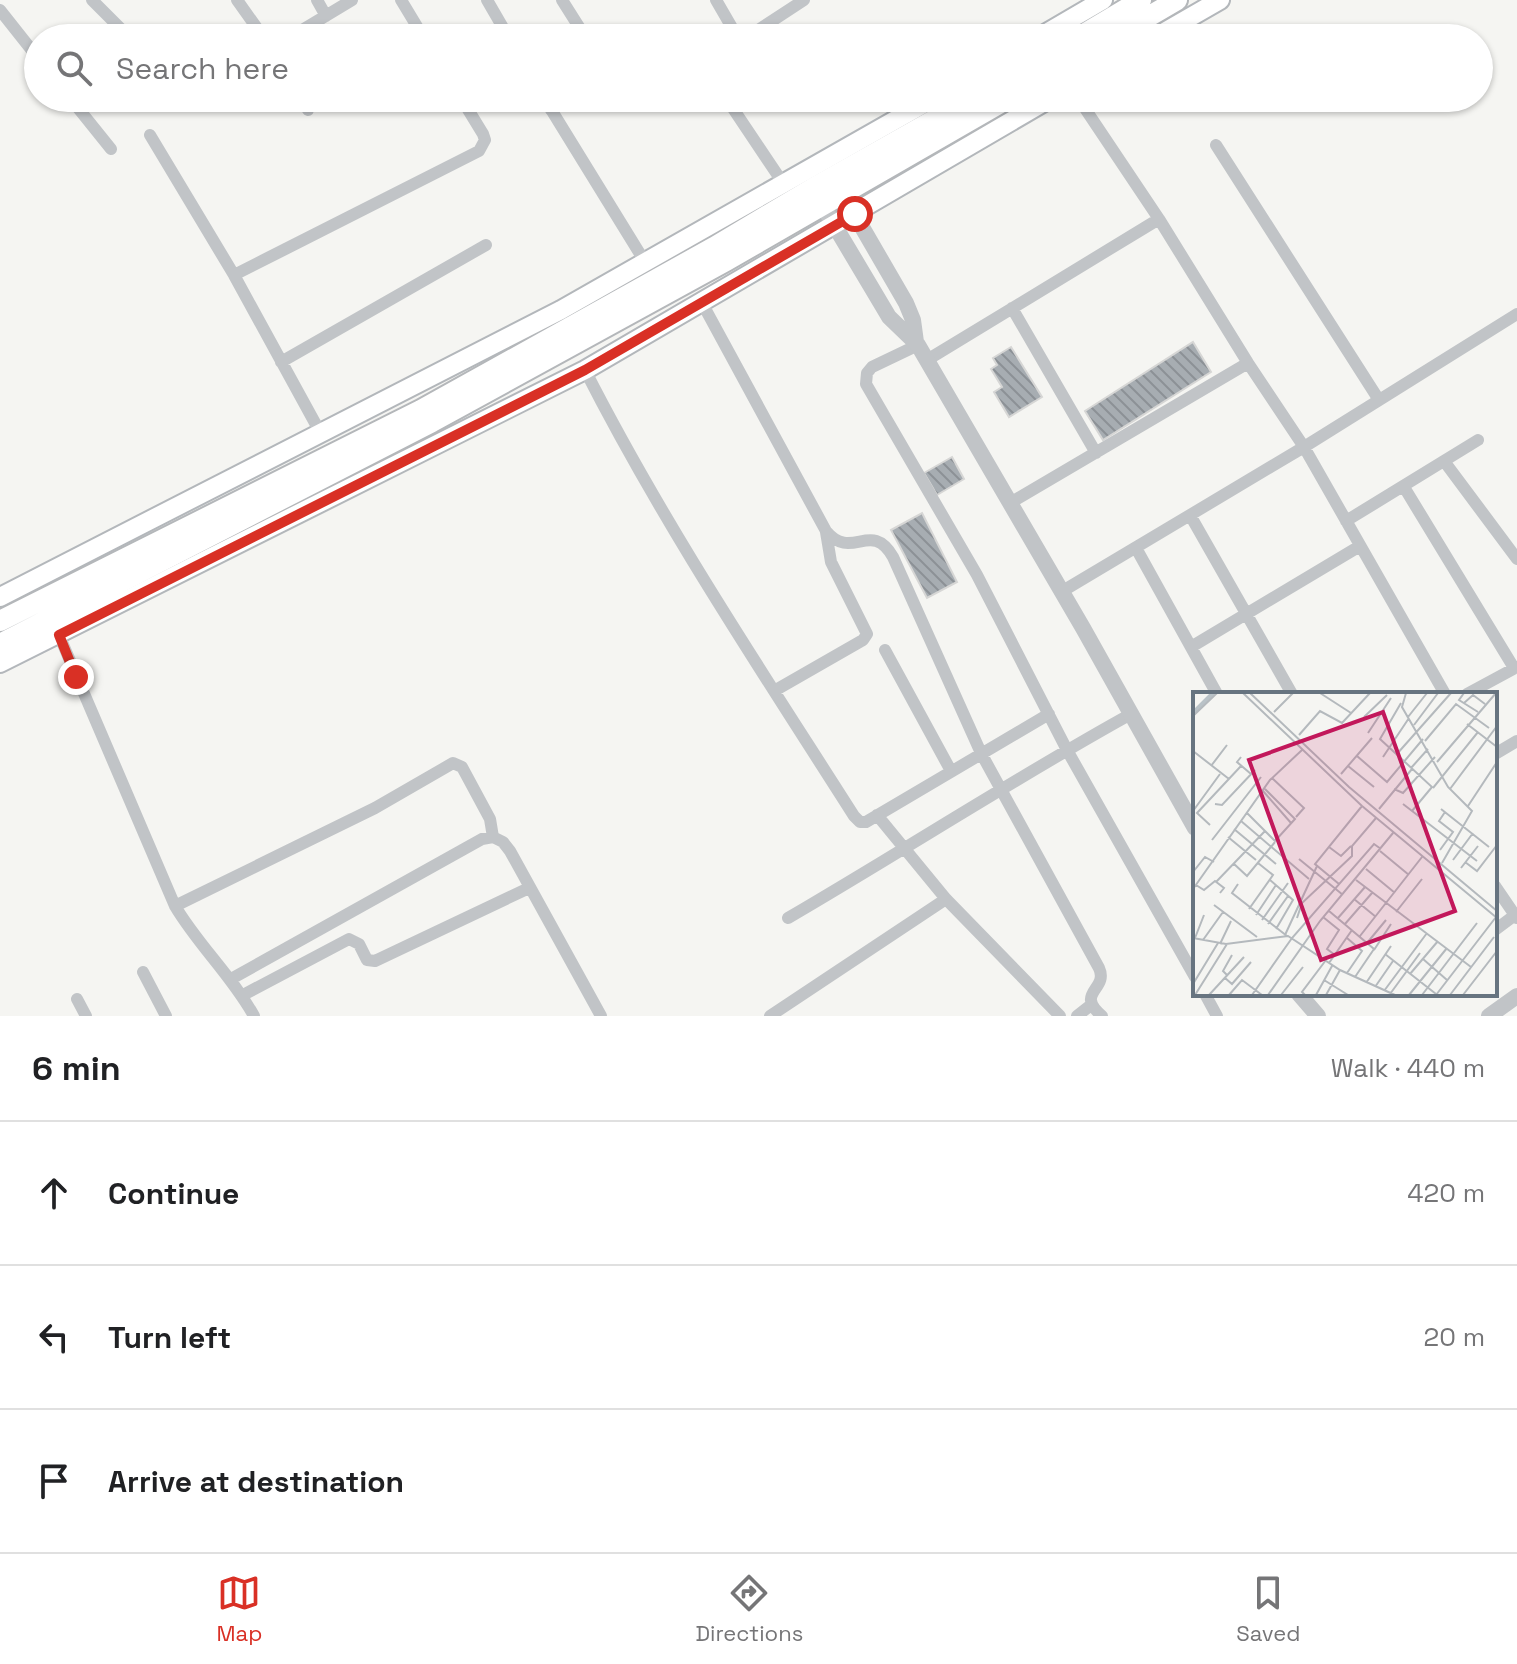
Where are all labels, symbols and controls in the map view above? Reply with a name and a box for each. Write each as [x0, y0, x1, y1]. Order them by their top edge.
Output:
search box [24, 24, 1493, 112]
icon: search [52, 46, 96, 90]
text: Search here [116, 49, 289, 88]
route start [837, 196, 873, 232]
route end [58, 659, 94, 695]
inset map [1193, 692, 1497, 996]
text: 6 min [32, 1047, 121, 1090]
text: Walk · 440 m [1331, 1051, 1485, 1085]
icon: ahead [32, 1171, 76, 1215]
text: Continue [108, 1174, 239, 1213]
text: 420 m [1407, 1176, 1485, 1210]
icon: left [32, 1315, 76, 1359]
text: Turn left [108, 1318, 231, 1357]
text: 20 m [1424, 1320, 1485, 1354]
icon: arrive [32, 1459, 76, 1503]
text: Arrive at destination [108, 1462, 404, 1501]
tab: Map [217, 1571, 262, 1647]
tab: Directions [695, 1571, 803, 1647]
tab: Saved [1236, 1571, 1300, 1647]

